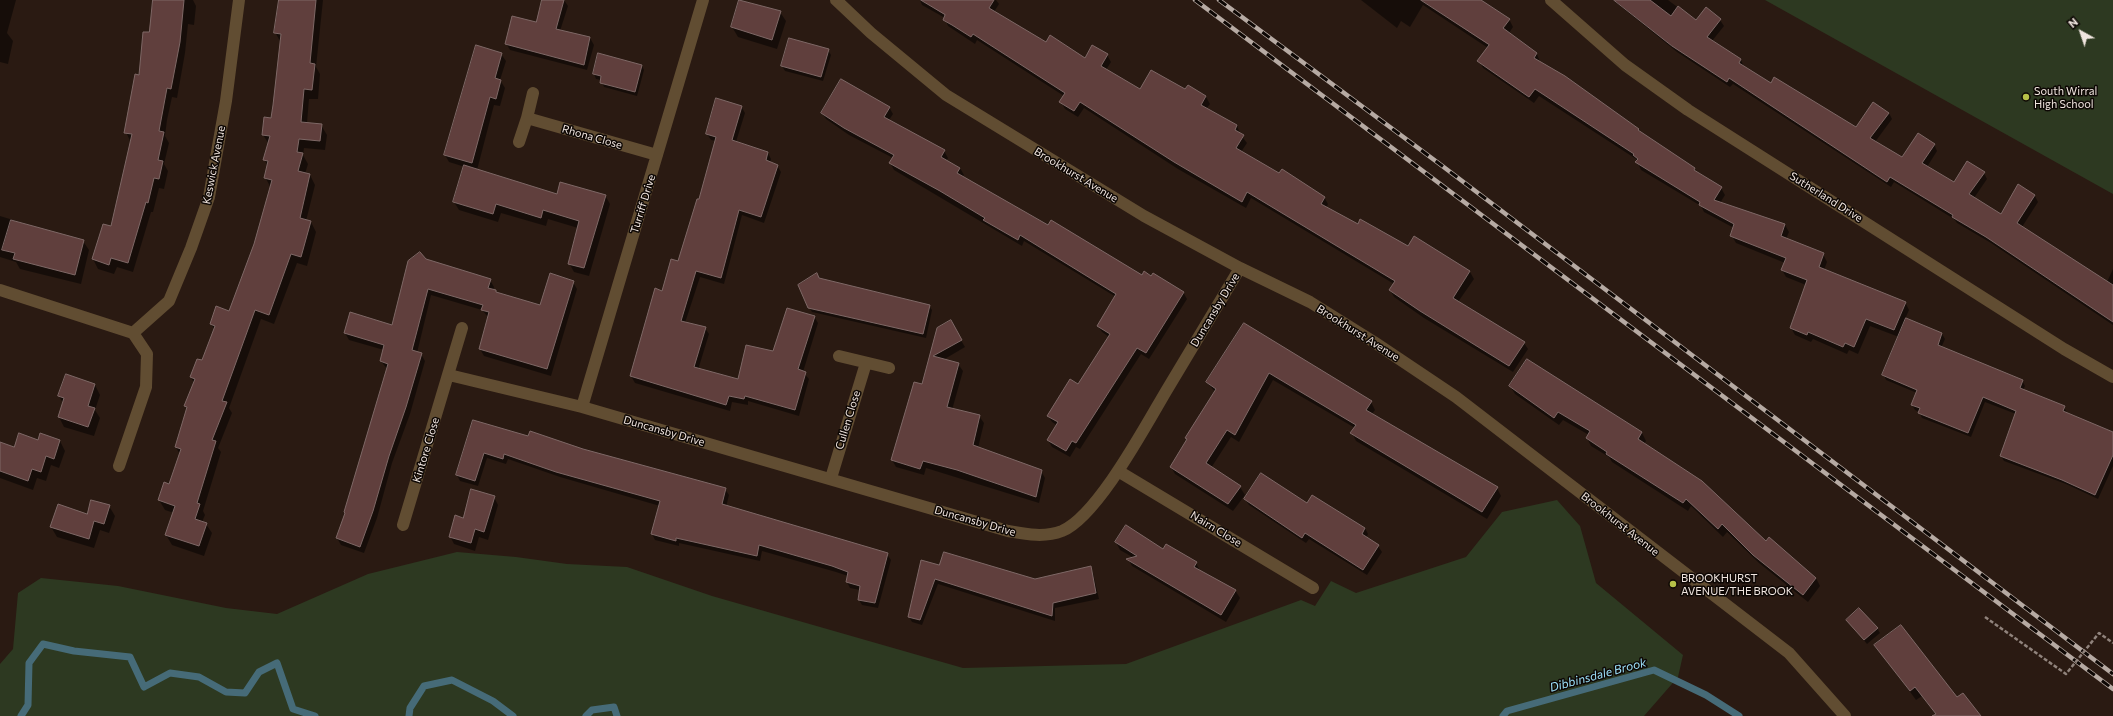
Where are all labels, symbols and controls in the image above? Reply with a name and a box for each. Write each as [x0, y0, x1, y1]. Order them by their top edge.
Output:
north arrow [2061, 12, 2101, 52]
text: N [2066, 15, 2080, 30]
place label: South Wirral High School [2034, 84, 2097, 110]
marker: South Wirral High School [2021, 92, 2031, 102]
street label: Rhona Close [560, 122, 624, 152]
street label: Keswick Avenue [200, 125, 228, 205]
street label: Brookhurst Avenue [1032, 145, 1120, 205]
street label: Sutherland Drive [1787, 169, 1865, 225]
street label: Turriff Drive [628, 173, 658, 235]
street label: Duncansby Drive [1188, 271, 1242, 349]
street label: Brookhurst Avenue [1314, 302, 1402, 364]
street label: Cullen Close [833, 389, 863, 451]
street label: Duncansby Drive [622, 413, 706, 449]
street label: Kintore Close [410, 416, 442, 484]
street label: Brookhurst Avenue [1578, 489, 1662, 559]
street label: Duncansby Drive [933, 503, 1017, 539]
street label: Nairn Close [1188, 509, 1244, 549]
place label: BROOKHURST AVENUE/THE BROOK [1681, 571, 1793, 597]
marker: BROOKHURST AVENUE/THE BROOK [1668, 579, 1678, 589]
water label: Dibbinsdale Brook [1548, 655, 1648, 695]

